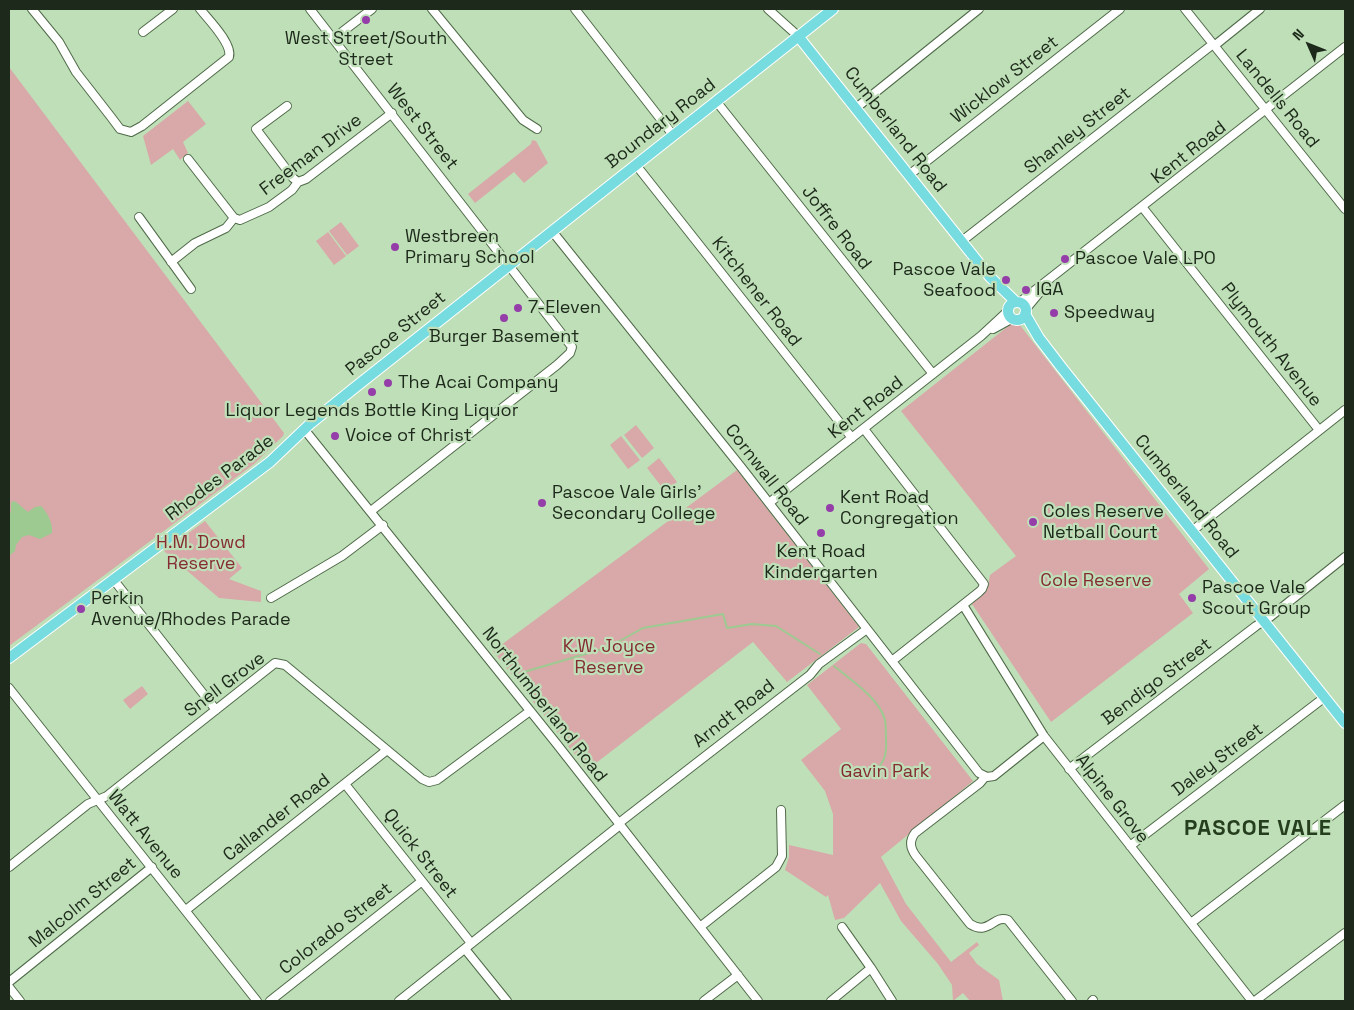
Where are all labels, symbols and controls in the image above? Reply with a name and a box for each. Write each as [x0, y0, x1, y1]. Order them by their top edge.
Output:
marker: West Street/South Street [360, 14, 372, 26]
north arrow [1284, 20, 1334, 70]
text: N [1288, 25, 1308, 44]
place label: West Street/South Street [285, 28, 447, 70]
street label: Wicklow Street [947, 31, 1063, 129]
street label: Landells Road [1231, 45, 1323, 153]
street label: Cumberland Road [839, 63, 951, 197]
street label: Boundary Road [602, 74, 720, 174]
street label: West Street [382, 80, 462, 174]
street label: Shanley Street [1020, 83, 1136, 179]
street label: Freeman Drive [256, 110, 366, 200]
street label: Kent Road [1147, 117, 1231, 189]
street label: Joffre Road [797, 182, 875, 274]
place label: Westbreen Primary School [405, 226, 535, 268]
street label: Kitchener Road [707, 233, 805, 351]
marker: Westbreen Primary School [389, 241, 401, 253]
place label: Pascoe Vale LPO [1075, 248, 1216, 270]
marker: Pascoe Vale LPO [1059, 253, 1071, 265]
place label: Pascoe Vale Seafood [893, 259, 996, 302]
marker: Pascoe Vale Seafood [1000, 274, 1012, 286]
place label: IGA [1036, 279, 1064, 301]
street label: Plymouth Avenue [1216, 279, 1326, 411]
marker: IGA [1020, 284, 1032, 296]
street label: Pascoe Street [342, 287, 450, 381]
place label: 7-Eleven [528, 297, 601, 319]
marker: 7-Eleven [512, 302, 524, 314]
place label: Speedway [1064, 302, 1155, 324]
marker: Speedway [1048, 307, 1060, 319]
marker: Burger Basement [498, 312, 510, 324]
place label: Burger Basement [429, 326, 579, 348]
place label: The Acai Company [398, 372, 558, 394]
street label: Kent Road [824, 372, 908, 444]
marker: The Acai Company [382, 377, 394, 389]
marker: Liquor Legends Bottle King Liquor [366, 386, 378, 398]
place label: Liquor Legends Bottle King Liquor [226, 400, 518, 422]
street label: Cornwall Road [720, 420, 812, 530]
place label: Voice of Christ [345, 425, 472, 447]
street label: Rhodes Parade [162, 430, 278, 526]
marker: Voice of Christ [329, 430, 341, 442]
street label: Cumberland Road [1129, 431, 1243, 563]
place label: Pascoe Vale Girls' Secondary College [552, 482, 715, 524]
place label: Kent Road Congregation [840, 487, 959, 530]
marker: Pascoe Vale Girls' Secondary College [536, 497, 548, 509]
place label: Coles Reserve Netball Court [1043, 501, 1164, 544]
marker: Kent Road Congregation [824, 502, 836, 514]
marker: Coles Reserve Netball Court [1027, 516, 1039, 528]
marker: Kent Road Kindergarten [815, 527, 827, 539]
park label: H.M. Dowd Reserve [156, 532, 246, 574]
place label: Kent Road Kindergarten [764, 541, 878, 584]
park label: Cole Reserve [1040, 570, 1152, 592]
place label: Pascoe Vale Scout Group [1202, 577, 1311, 620]
place label: Perkin Avenue/Rhodes Parade [91, 588, 291, 630]
marker: Pascoe Vale Scout Group [1186, 592, 1198, 604]
marker: Perkin Avenue/Rhodes Parade [75, 603, 87, 615]
street label: Northumberland Road [477, 623, 611, 787]
street label: Bendigo Street [1098, 634, 1216, 730]
park label: K.W. Joyce Reserve [563, 636, 655, 679]
street label: Snell Grove [180, 648, 270, 722]
street label: Arndt Road [689, 675, 779, 753]
street label: Daley Street [1168, 719, 1268, 801]
street label: Alpine Grove [1071, 750, 1153, 848]
park label: Gavin Park [841, 761, 929, 783]
street label: Callander Road [219, 769, 335, 867]
street label: Watt Avenue [103, 786, 187, 884]
street label: Quick Street [378, 805, 462, 903]
district label: PASCOE VALE [1183, 816, 1333, 842]
street label: Malcolm Street [25, 853, 141, 953]
street label: Colorado Street [275, 878, 397, 980]

